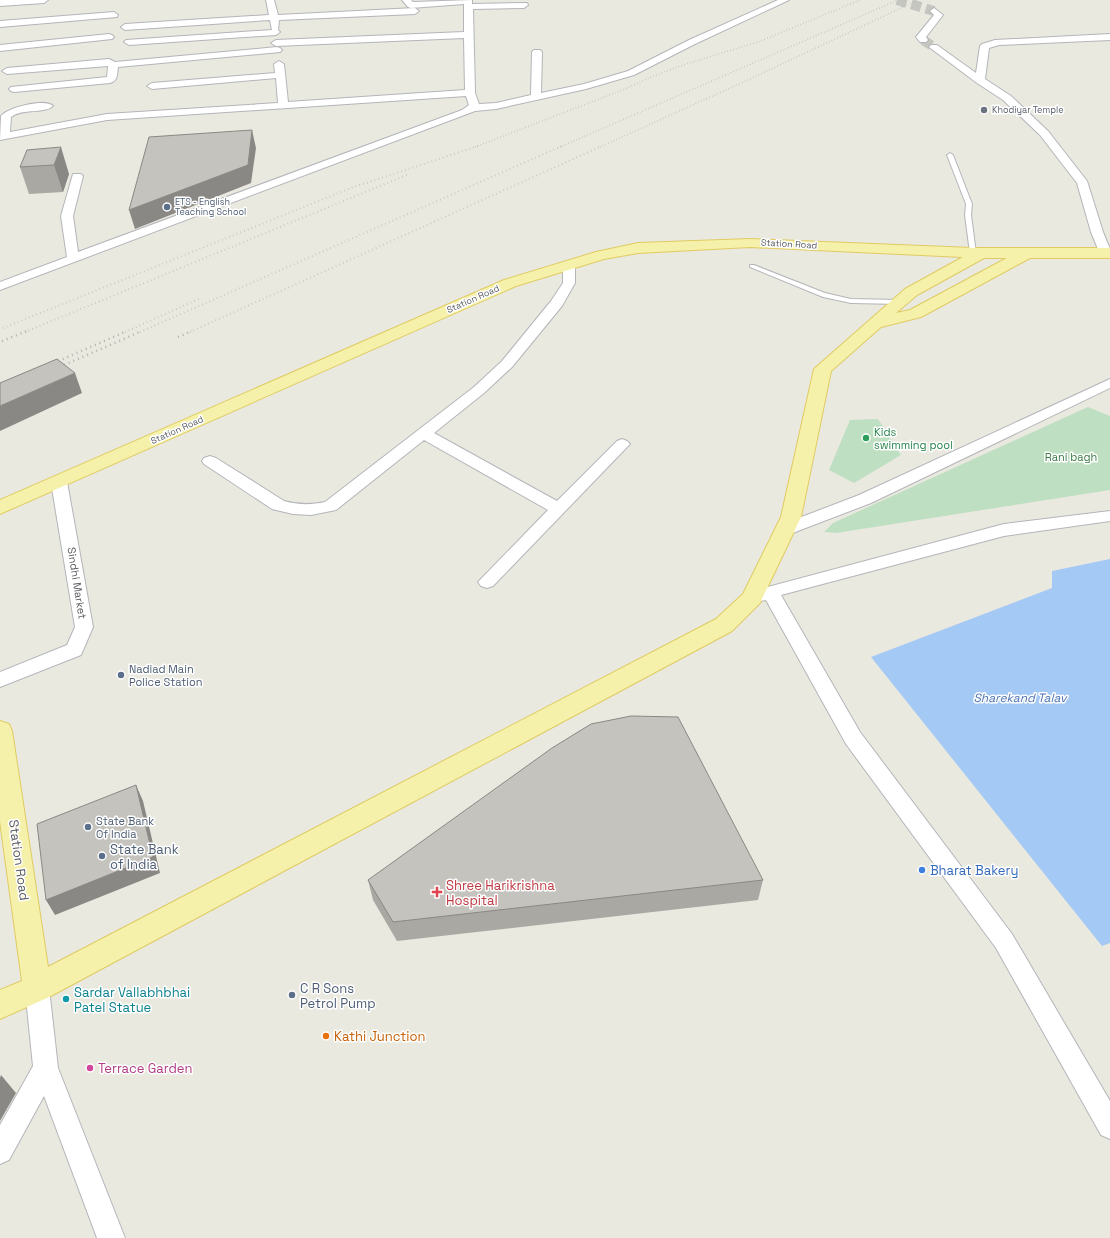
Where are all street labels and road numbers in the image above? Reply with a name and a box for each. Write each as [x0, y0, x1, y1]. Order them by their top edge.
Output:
street label: Station Road [761, 237, 818, 251]
street label: Station Road [445, 282, 501, 316]
street label: Station Road [149, 413, 205, 447]
street label: Sindhi Market [64, 546, 90, 620]
street label: Station Road [5, 819, 33, 901]

